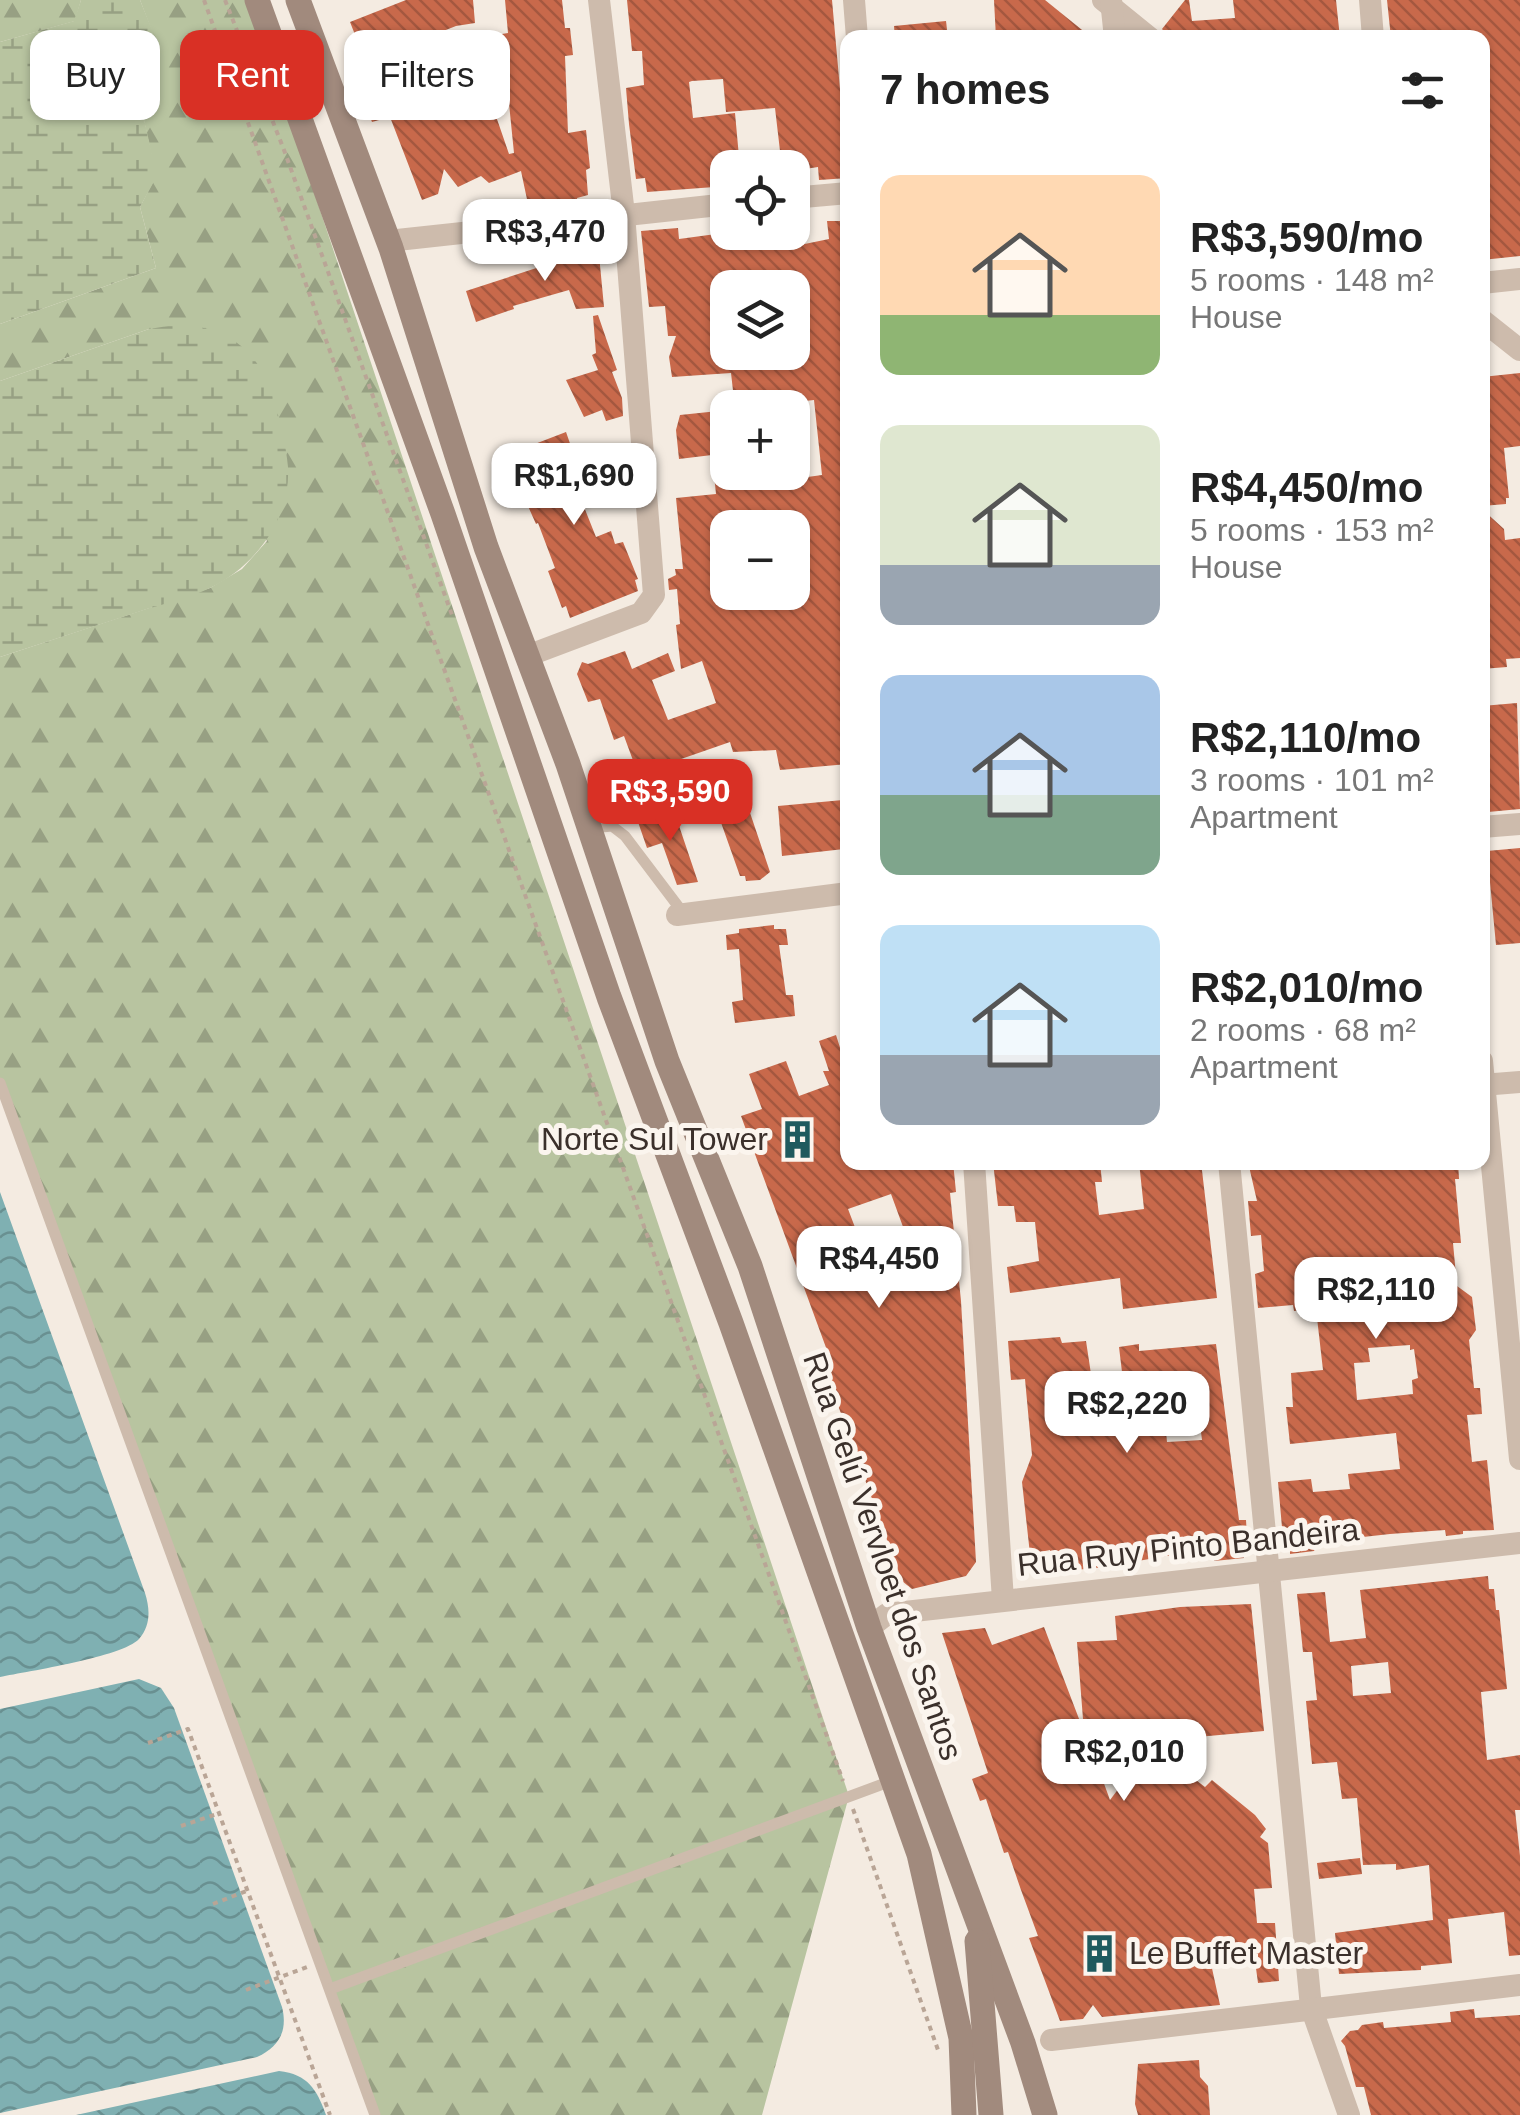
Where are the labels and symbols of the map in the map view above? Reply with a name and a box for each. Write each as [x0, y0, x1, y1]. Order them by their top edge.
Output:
pin: R$3,470 [453, 199, 637, 284]
pin: R$1,690 [482, 443, 666, 528]
pin: R$3,590 [578, 759, 762, 844]
building icon: Norte Sul Tower [777, 1118, 819, 1160]
place label: Norte Sul Tower [541, 1121, 768, 1157]
pin: R$4,450 [787, 1226, 971, 1311]
pin: R$2,110 [1284, 1257, 1468, 1342]
street label: Rua Gelú Vervloet dos Santos [796, 1347, 970, 1765]
pin: R$2,220 [1035, 1371, 1219, 1456]
street label: Rua Ruy Pinto Bandeira [1015, 1511, 1361, 1583]
pin: R$2,010 [1032, 1719, 1216, 1804]
building icon: Le Buffet Master [1078, 1932, 1120, 1974]
place label: Le Buffet Master [1129, 1935, 1364, 1971]

